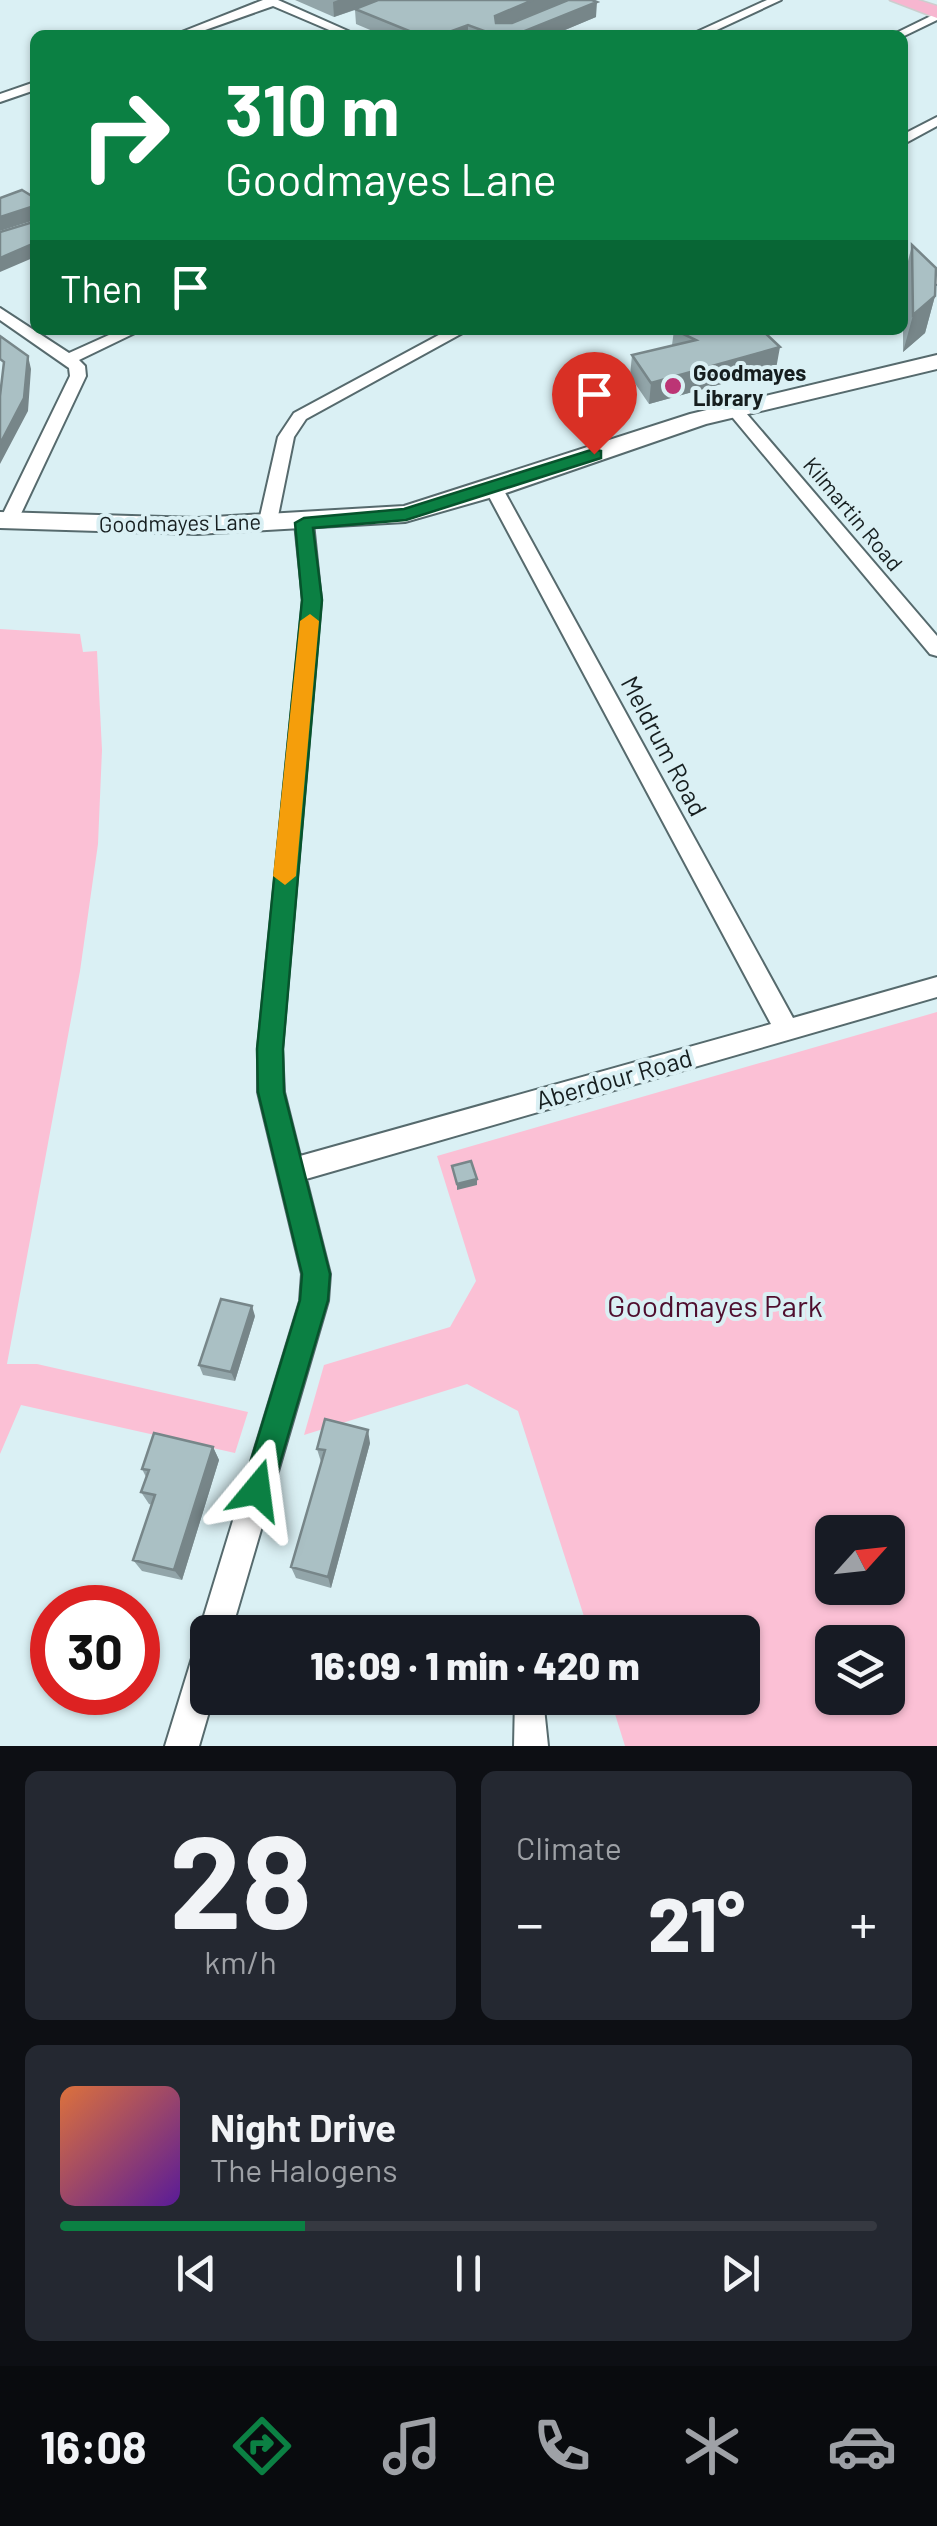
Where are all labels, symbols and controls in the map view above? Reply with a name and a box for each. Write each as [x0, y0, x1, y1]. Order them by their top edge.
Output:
text: 310 m [225, 66, 400, 150]
icon: right [60, 70, 190, 200]
text: Goodmayes Lane [225, 151, 557, 205]
icon: arrive [163, 260, 218, 315]
text: Then [60, 265, 143, 311]
pin [552, 352, 637, 455]
place label: Goodmayes Library [693, 359, 806, 410]
icon: arrive [567, 367, 622, 422]
marker: Goodmayes Library [662, 375, 684, 397]
street label: Kilmartin Road [799, 451, 909, 575]
street label: Goodmayes Lane [99, 508, 261, 536]
street label: Meldrum Road [615, 670, 714, 821]
street label: Aberdour Road [532, 1041, 695, 1115]
park label: Goodmayes Park [607, 1287, 823, 1323]
position arrow [205, 1438, 309, 1542]
north arrow [815, 1515, 905, 1605]
map controls [815, 1515, 905, 1715]
speed limit sign: 30 [30, 1585, 160, 1715]
button: layers [815, 1625, 905, 1715]
text: 16:09 · 1 min · 420 m [310, 1642, 640, 1688]
text: 28 [169, 1799, 312, 1955]
text: Climate [516, 1828, 622, 1866]
text: 21° [648, 1877, 745, 1967]
text: − [516, 1889, 544, 1955]
text: + [849, 1889, 877, 1955]
text: km/h [204, 1942, 277, 1980]
text: Night Drive [210, 2104, 396, 2150]
text: The Halogens [210, 2150, 398, 2188]
icon: previous [169, 2246, 224, 2301]
icon: pause [441, 2246, 496, 2301]
icon: next [713, 2246, 768, 2301]
icon: directions [227, 2411, 297, 2481]
icon: music [377, 2411, 447, 2481]
icon: phone [527, 2411, 597, 2481]
icon: climate [677, 2411, 747, 2481]
icon: car [827, 2411, 897, 2481]
text: 16:08 [40, 2419, 147, 2473]

